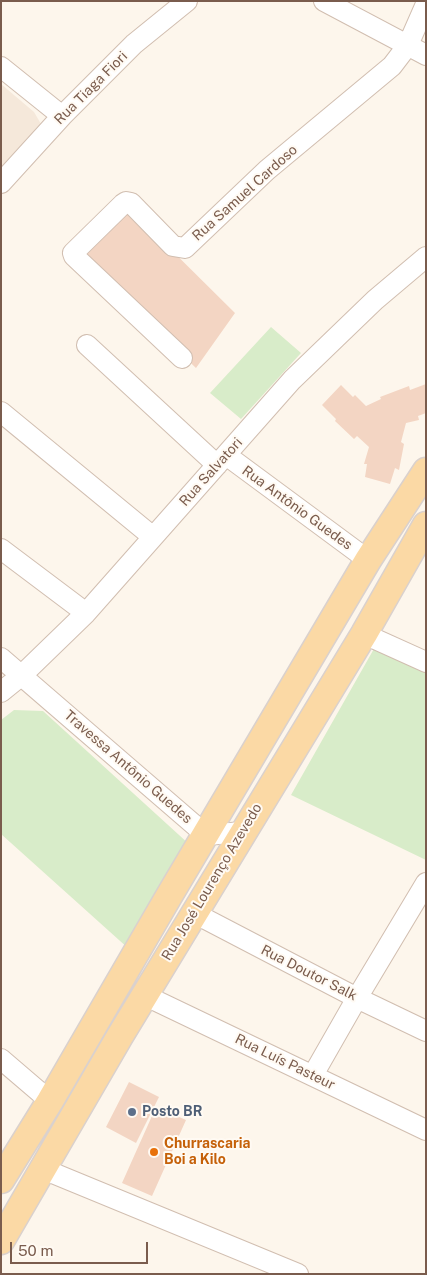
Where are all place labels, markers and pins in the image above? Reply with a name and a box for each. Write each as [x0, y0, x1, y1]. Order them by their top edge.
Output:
place label: Posto BR [142, 1104, 203, 1120]
marker: Posto BR [126, 1106, 138, 1118]
place label: Churrascaria Boi a Kilo [164, 1136, 250, 1168]
marker: Churrascaria Boi a Kilo [148, 1146, 160, 1158]

